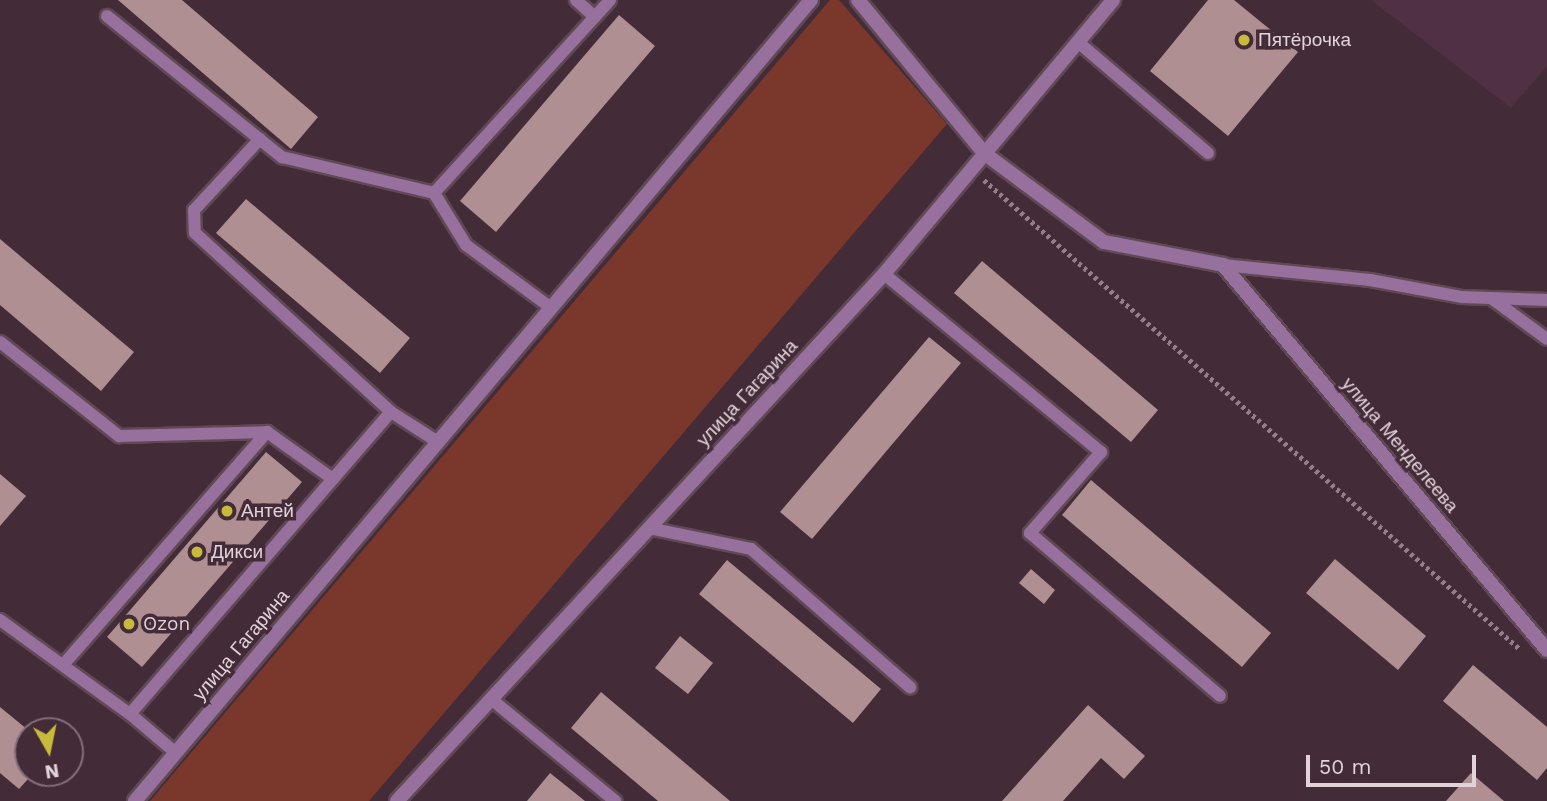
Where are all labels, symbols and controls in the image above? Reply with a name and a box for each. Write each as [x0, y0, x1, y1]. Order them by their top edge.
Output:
place label: Пятёрочка [1258, 29, 1351, 51]
marker: Пятёрочка [1236, 32, 1252, 48]
street label: улица Гагарина [692, 335, 802, 451]
street label: улица Менделеева [1337, 373, 1463, 517]
place label: Антей [241, 500, 294, 522]
marker: Антей [219, 503, 235, 519]
place label: Дикси [211, 541, 263, 563]
marker: Дикси [189, 544, 205, 560]
street label: улица Гагарина [188, 585, 294, 705]
place label: Ozon [143, 613, 190, 635]
marker: Ozon [121, 616, 137, 632]
north arrow [14, 717, 84, 787]
scale bar [1309, 742, 1479, 786]
text: 50 m [1319, 754, 1371, 779]
text: N [43, 759, 61, 784]

